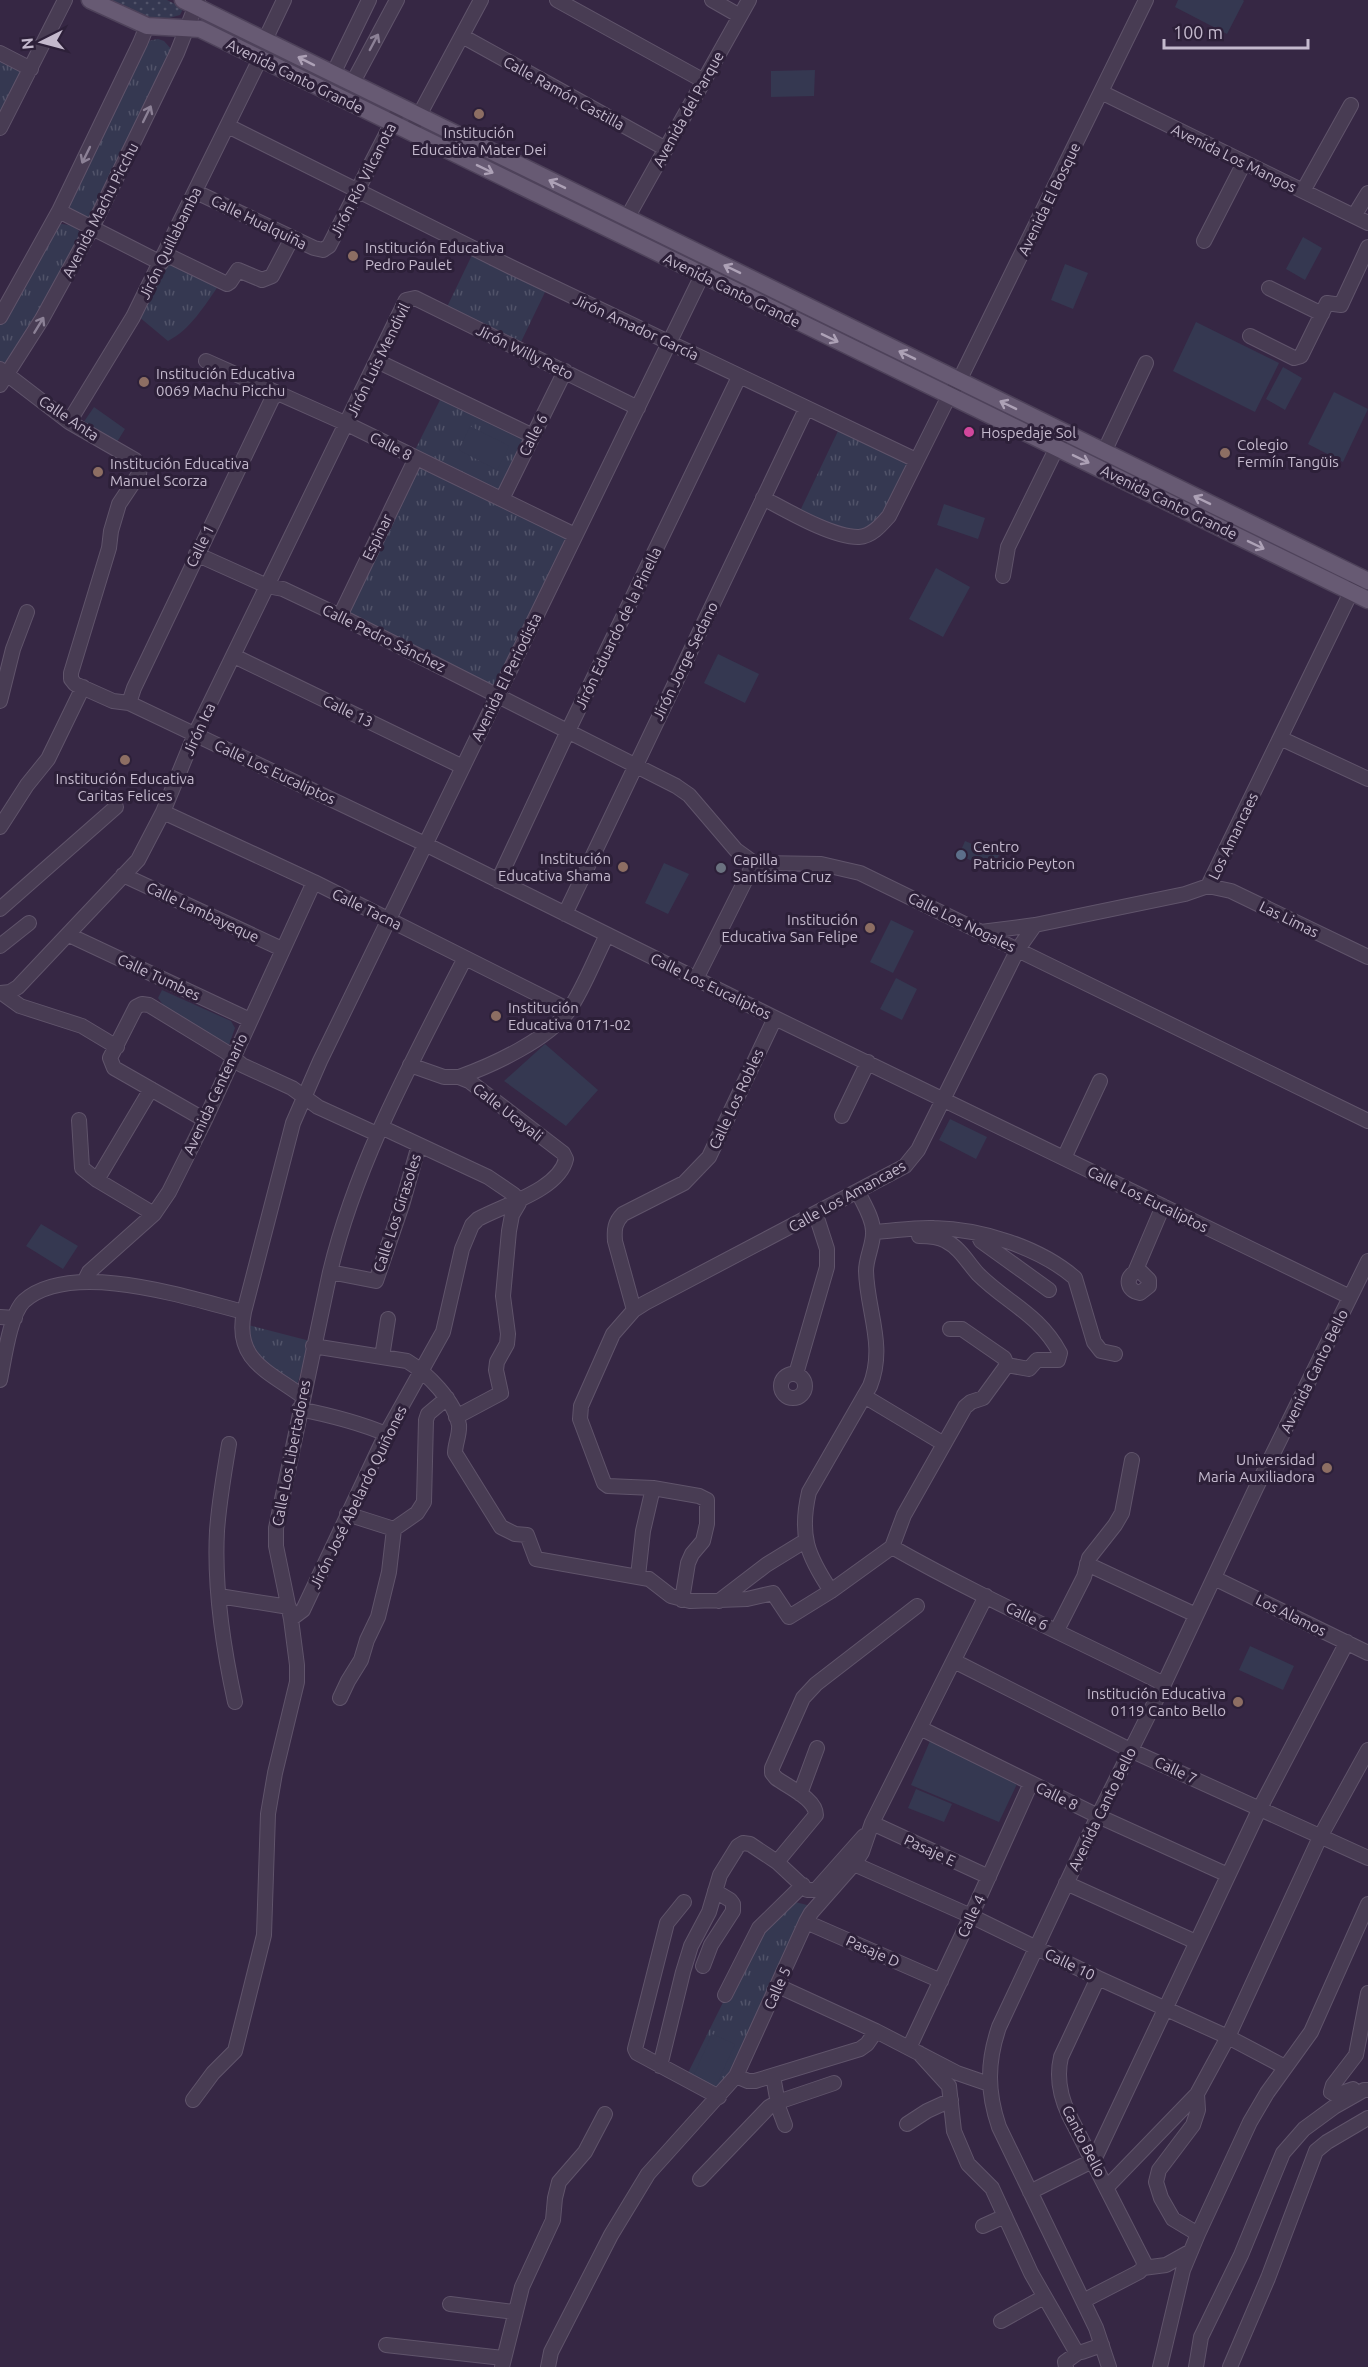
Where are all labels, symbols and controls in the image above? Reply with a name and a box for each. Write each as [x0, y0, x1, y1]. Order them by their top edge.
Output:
north arrow [12, 12, 72, 72]
scale bar [1164, 12, 1308, 50]
text: 100 m [1173, 22, 1223, 42]
one-way arrow [369, 33, 381, 51]
street label: Avenida Canto Grande [224, 36, 366, 116]
text: N [18, 37, 37, 50]
street label: Avenida del Parque [649, 48, 727, 170]
street label: Calle Ramón Castilla [500, 53, 628, 133]
one-way arrow [298, 55, 316, 66]
one-way arrow [142, 106, 154, 124]
marker: Institución Educativa Mater Dei [472, 107, 486, 121]
street label: Jirón Río Vilcanota [327, 120, 399, 240]
street label: Avenida Los Mangos [1169, 120, 1299, 196]
place label: Institución Educativa Mater Dei [412, 124, 546, 158]
street label: Avenida Machu Picchu [59, 140, 141, 280]
street label: Avenida El Bosque [1014, 140, 1084, 258]
one-way arrow [80, 145, 92, 163]
one-way arrow [476, 164, 494, 176]
one-way arrow [548, 177, 566, 189]
street label: Jirón Quillabamba [135, 184, 205, 302]
street label: Calle Hualquiña [208, 191, 310, 253]
place label: Institución Educativa Pedro Paulet [365, 239, 504, 273]
marker: Institución Educativa Pedro Paulet [346, 249, 360, 263]
street label: Avenida Canto Grande [661, 250, 803, 330]
one-way arrow [724, 263, 742, 274]
street label: Jirón Amador García [571, 291, 701, 363]
street label: Jirón Luis Mendivil [343, 300, 413, 420]
one-way arrow [33, 317, 45, 334]
street label: Jirón Willy Reto [474, 321, 576, 383]
one-way arrow [821, 332, 839, 344]
one-way arrow [898, 349, 916, 361]
place label: Institución Educativa 0069 Machu Picchu [156, 365, 295, 399]
marker: Institución Educativa 0069 Machu Picchu [137, 375, 151, 389]
street label: Calle Anta [36, 392, 102, 444]
one-way arrow [1000, 399, 1018, 411]
street label: Calle 6 [515, 411, 551, 459]
place label: Hospedaje Sol [981, 424, 1076, 441]
marker: Hospedaje Sol [962, 425, 976, 439]
street label: Calle 8 [367, 428, 415, 464]
place label: Colegio Fermín Tangüis [1237, 436, 1339, 470]
marker: Colegio Fermín Tangüis [1218, 446, 1232, 460]
one-way arrow [1072, 454, 1090, 466]
place label: Institución Educativa Manuel Scorza [110, 455, 249, 489]
street label: Avenida Canto Grande [1098, 462, 1240, 542]
marker: Institución Educativa Manuel Scorza [91, 465, 105, 479]
one-way arrow [1194, 493, 1212, 505]
street label: Espinar [359, 511, 396, 563]
street label: Calle 1 [183, 522, 217, 570]
one-way arrow [1247, 540, 1265, 551]
street label: Jirón Eduardo de la Pinella [571, 544, 665, 712]
street label: Jirón Jorge Sedano [649, 599, 721, 723]
street label: Calle Pedro Sánchez [320, 601, 448, 675]
street label: Avenida El Periodista [468, 610, 544, 744]
street label: Calle 13 [320, 692, 376, 730]
street label: Jirón Ica [179, 700, 219, 758]
street label: Calle Los Eucaliptos [212, 736, 338, 808]
marker: Institución Educativa Caritas Felices [118, 753, 132, 767]
place label: Institución Educativa Caritas Felices [55, 770, 195, 804]
street label: Los Amancaes [1205, 790, 1261, 882]
place label: Centro Patricio Peyton [973, 838, 1075, 872]
marker: Centro Patricio Peyton [954, 848, 968, 862]
place label: Institución Educativa Shama [498, 850, 611, 884]
place label: Capilla Santísima Cruz [733, 851, 831, 885]
marker: Institución Educativa Shama [616, 860, 630, 874]
marker: Capilla Santísima Cruz [714, 861, 728, 875]
street label: Calle Lambayeque [144, 878, 262, 946]
street label: Calle Tacna [329, 885, 405, 933]
street label: Calle Los Nogales [906, 889, 1018, 955]
street label: Las Limas [1257, 897, 1321, 941]
place label: Institución Educativa San Felipe [721, 911, 858, 945]
marker: Institución Educativa San Felipe [863, 921, 877, 935]
street label: Calle Los Eucaliptos [648, 949, 774, 1023]
street label: Calle Tumbes [115, 950, 203, 1004]
place label: Institución Educativa 0171-02 [508, 999, 631, 1033]
marker: Institución Educativa 0171-02 [489, 1009, 503, 1023]
street label: Avenida Centenario [179, 1031, 251, 1157]
street label: Calle Los Robles [705, 1046, 767, 1152]
street label: Calle Ucayali [470, 1079, 546, 1145]
street label: Calle Los Girasoles [370, 1151, 424, 1275]
street label: Calle Los Amancaes [785, 1157, 909, 1235]
street label: Calle Los Eucaliptos [1085, 1162, 1211, 1236]
street label: Avenida Canto Bello [1277, 1306, 1351, 1436]
street label: Calle Los Libertadores [268, 1379, 314, 1527]
street label: Jirón José Abelardo Quiñones [306, 1403, 410, 1591]
place label: Universidad Maria Auxiliadora [1198, 1451, 1315, 1485]
marker: Universidad Maria Auxiliadora [1320, 1461, 1334, 1475]
street label: Los Alamos [1253, 1591, 1329, 1639]
street label: Calle 6 [1003, 1599, 1051, 1633]
place label: Institución Educativa 0119 Canto Bello [1087, 1685, 1226, 1719]
marker: Institución Educativa 0119 Canto Bello [1231, 1695, 1245, 1709]
street label: Avenida Canto Bello [1065, 1744, 1139, 1874]
street label: Calle 7 [1152, 1753, 1200, 1787]
street label: Calle 8 [1033, 1779, 1081, 1813]
street label: Pasaje E [902, 1831, 958, 1869]
street label: Calle 4 [954, 1892, 988, 1940]
street label: Pasaje D [844, 1932, 902, 1970]
street label: Calle 10 [1042, 1945, 1098, 1983]
street label: Calle 5 [760, 1964, 794, 2012]
street label: Canto Bello [1059, 2102, 1109, 2180]

